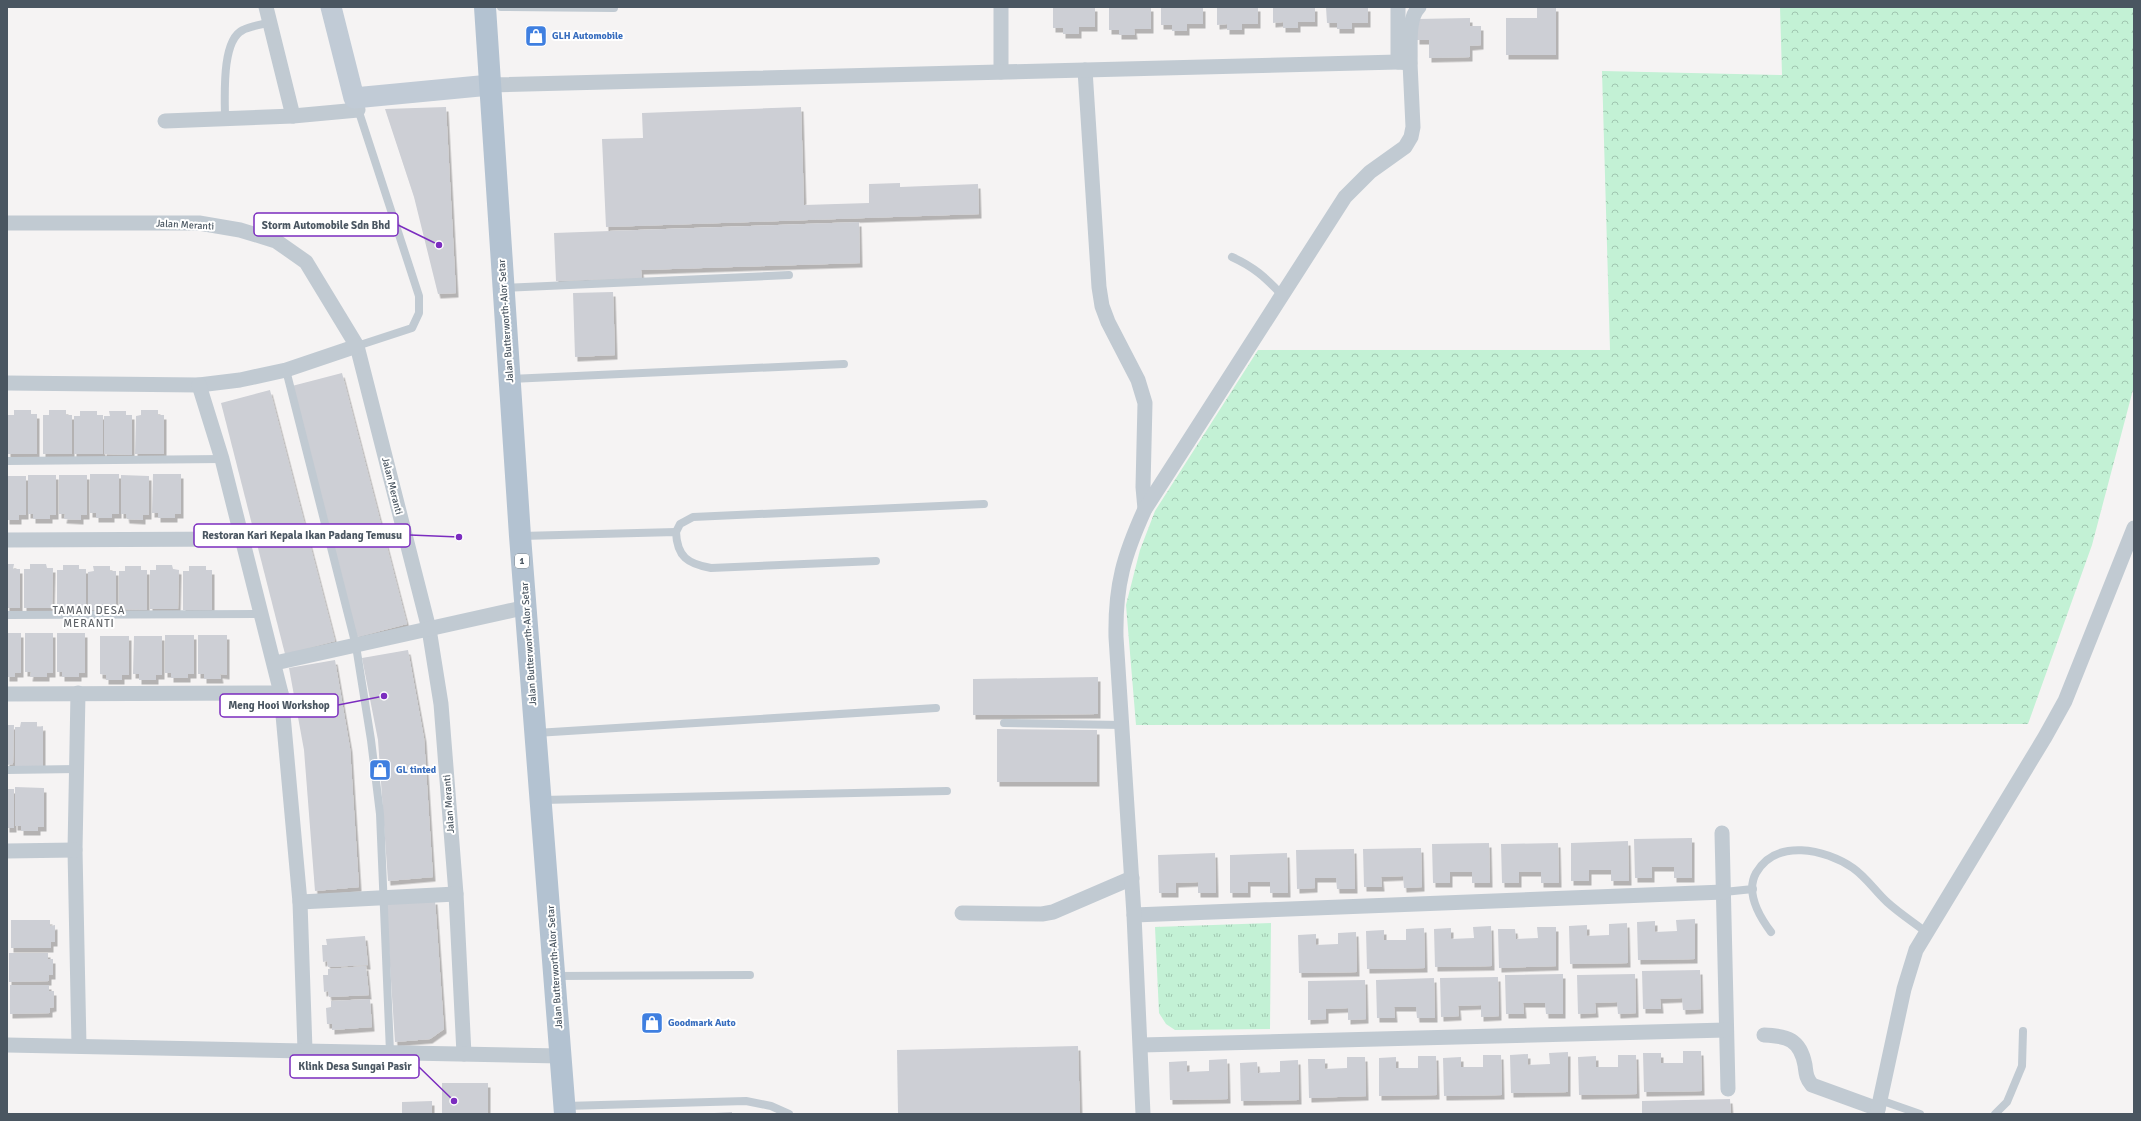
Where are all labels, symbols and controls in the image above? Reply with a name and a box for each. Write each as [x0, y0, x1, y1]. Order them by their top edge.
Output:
shop icon: GLH Automobile [523, 23, 549, 49]
place label: GLH Automobile [552, 30, 623, 42]
callout: Storm Automobile Sdn Bhd [254, 213, 398, 236]
street label: Jalan Meranti [155, 217, 215, 233]
text: Storm Automobile Sdn Bhd [262, 219, 390, 232]
street label: Jalan Butterworth-Alor Setar [496, 259, 516, 383]
street label: Jalan Meranti [379, 456, 405, 516]
callout: Restoran Kari Kepala Ikan Padang Temusu [194, 524, 410, 547]
text: Restoran Kari Kepala Ikan Padang Temusu [202, 529, 402, 542]
road number: 1 [515, 554, 529, 568]
street label: Jalan Butterworth-Alor Setar [519, 582, 539, 706]
district label: TAMAN DESA MERANTI [52, 604, 126, 630]
callout: Meng Hooi Workshop [220, 694, 338, 717]
text: Meng Hooi Workshop [228, 699, 330, 712]
shop icon: GL tinted [367, 757, 393, 783]
place label: GL tinted [396, 764, 437, 776]
street label: Jalan Meranti [441, 774, 457, 834]
street label: Jalan Butterworth-Alor Setar [545, 905, 565, 1029]
shop icon: Goodmark Auto [639, 1010, 665, 1036]
place label: Goodmark Auto [668, 1017, 736, 1029]
callout: Klink Desa Sungai Pasir [290, 1055, 419, 1078]
text: Klink Desa Sungai Pasir [298, 1060, 412, 1073]

